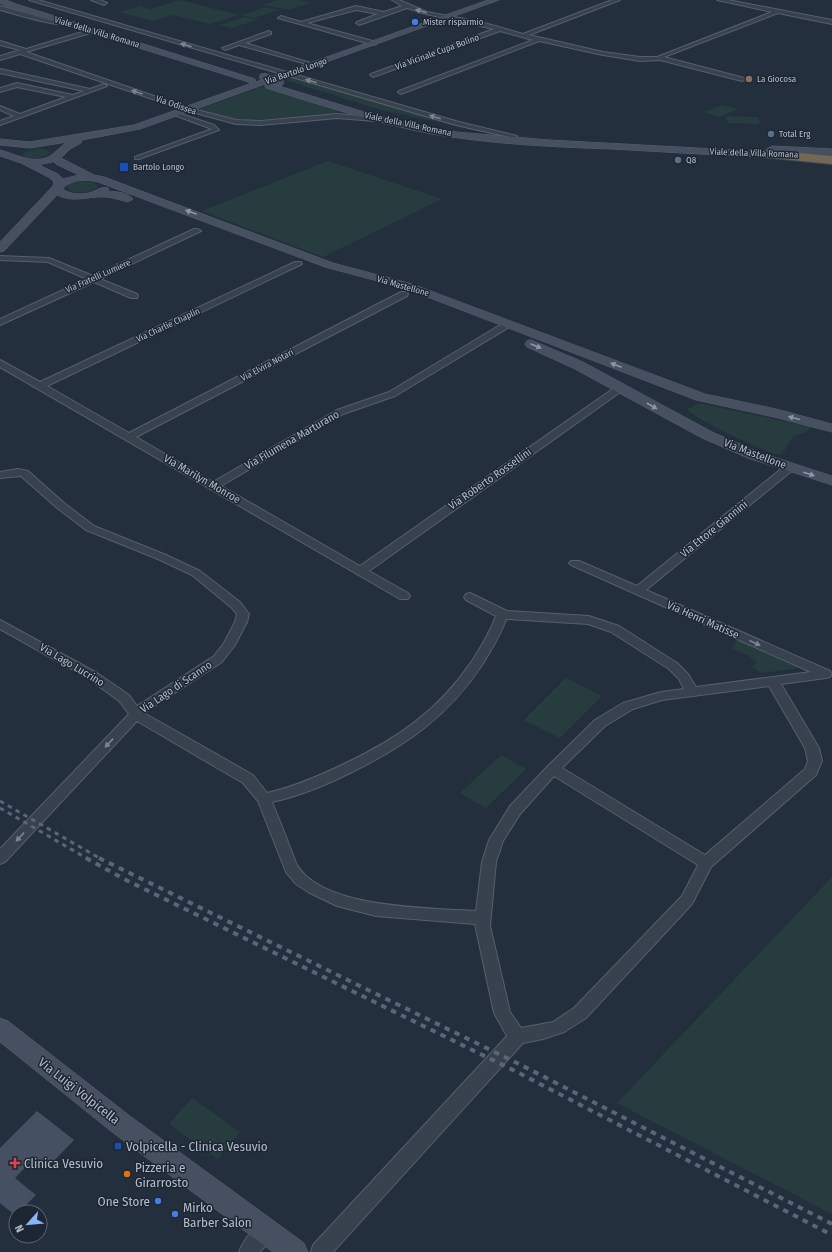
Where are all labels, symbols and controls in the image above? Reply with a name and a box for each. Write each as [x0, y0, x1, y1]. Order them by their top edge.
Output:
one-way arrow [415, 7, 427, 13]
street label: Viale della Villa Romana [53, 14, 141, 50]
marker: Mister risparmio [410, 17, 420, 27]
place label: Mister risparmio [423, 17, 484, 27]
street label: Via Vicinale Cupa Bolino [394, 32, 481, 72]
one-way arrow [179, 42, 191, 48]
street label: Via Bartolo Longo [264, 56, 328, 86]
marker: La Giocosa [744, 74, 754, 84]
place label: La Giocosa [757, 74, 797, 84]
one-way arrow [304, 78, 316, 84]
one-way arrow [130, 88, 142, 94]
street label: Via Odissea [154, 93, 198, 117]
street label: Viale della Villa Romana [364, 110, 453, 138]
one-way arrow [429, 114, 441, 120]
marker: Total Erg [766, 129, 776, 139]
place label: Total Erg [779, 129, 811, 139]
street label: Viale della Villa Romana [710, 146, 799, 160]
marker: Q8 [673, 155, 683, 165]
place label: Q8 [686, 155, 697, 165]
marker: Bartolo Longo [118, 161, 130, 173]
place label: Bartolo Longo [133, 162, 185, 172]
one-way arrow [185, 209, 197, 215]
street label: Via Fratelli Lumiere [64, 257, 133, 295]
street label: Via Mastellone [376, 274, 431, 298]
street label: Via Charlie Chaplin [135, 306, 202, 344]
one-way arrow [530, 343, 542, 350]
street label: Via Elvira Notari [239, 347, 295, 383]
one-way arrow [610, 362, 622, 368]
one-way arrow [646, 402, 657, 409]
street label: Via Filumena Marturano [243, 408, 342, 472]
one-way arrow [788, 415, 800, 421]
street label: Via Mastellone [722, 436, 788, 472]
street label: Via Roberto Rossellini [446, 445, 534, 513]
street label: Via Marilyn Monroe [161, 452, 243, 506]
one-way arrow [803, 471, 815, 477]
street label: Via Ettore Giannini [678, 498, 751, 560]
street label: Via Henri Matisse [665, 598, 741, 642]
one-way arrow [749, 639, 761, 646]
street label: Via Lago Lucrino [37, 641, 107, 690]
street label: Via Lago di Scanno [138, 658, 215, 716]
one-way arrow [105, 738, 114, 747]
one-way arrow [15, 832, 24, 842]
street label: Via Luigi Volpicella [35, 1055, 123, 1127]
place label: Volpicella - Clinica Vesuvio [126, 1139, 268, 1154]
marker: Volpicella - Clinica Vesuvio [113, 1141, 123, 1151]
place label: Clinica Vesuvio [24, 1156, 103, 1171]
marker: Clinica Vesuvio [9, 1157, 21, 1169]
place label: Pizzeria e Girarrosto [135, 1160, 188, 1190]
marker: Pizzeria e Girarrosto [122, 1169, 132, 1179]
place label: One Store [98, 1194, 150, 1209]
marker: One Store [153, 1196, 163, 1206]
place label: Mirko Barber Salon [183, 1200, 252, 1230]
north arrow [8, 1204, 48, 1244]
marker: Mirko Barber Salon [170, 1209, 180, 1219]
text: N [12, 1222, 27, 1234]

